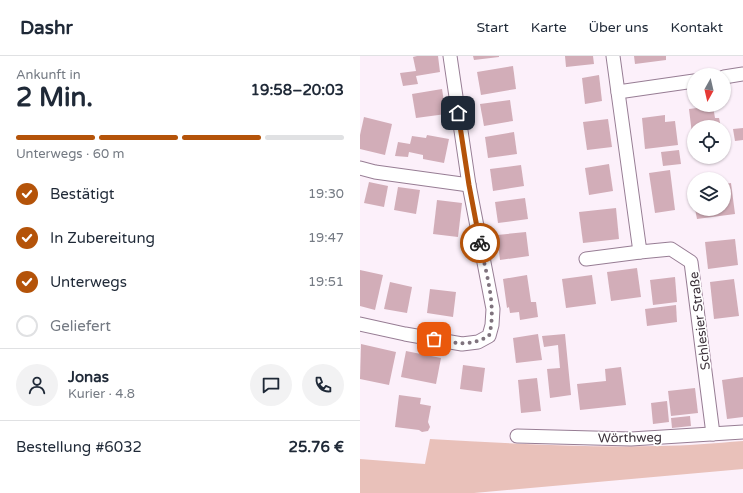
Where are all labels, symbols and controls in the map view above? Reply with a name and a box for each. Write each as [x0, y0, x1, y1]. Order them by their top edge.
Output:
text: Dashr [20, 17, 73, 39]
text: Start [477, 19, 509, 36]
text: Karte [531, 19, 567, 36]
text: Über uns [589, 19, 649, 36]
text: Kontakt [671, 19, 723, 36]
text: Ankunft in [16, 67, 81, 83]
north arrow [687, 68, 731, 112]
map controls [687, 68, 731, 216]
text: 19:58–20:03 [251, 81, 344, 99]
text: 2 Min. [16, 82, 93, 113]
pin [441, 96, 475, 130]
icon: home [447, 102, 469, 124]
button: locate [687, 120, 731, 164]
text: Unterwegs · 60 m [16, 146, 124, 162]
button: layers [687, 172, 731, 216]
icon: check [16, 183, 38, 205]
text: Bestätigt [50, 185, 115, 203]
text: 19:30 [308, 186, 344, 202]
courier [460, 223, 500, 263]
icon: check [16, 227, 38, 249]
text: In Zubereitung [50, 229, 155, 247]
text: 19:47 [308, 230, 344, 246]
icon: bike [469, 232, 491, 254]
icon: check [16, 271, 38, 293]
street label: Schlesier Straße [686, 271, 714, 371]
text: Unterwegs [50, 273, 127, 291]
text: 19:51 [308, 274, 344, 290]
text: Geliefert [50, 317, 111, 335]
pin [417, 322, 451, 356]
icon: bag [423, 328, 445, 350]
button: person [16, 364, 58, 406]
button: chat [250, 364, 292, 406]
button: phone [302, 364, 344, 406]
text: Jonas [68, 368, 109, 386]
text: Kurier · 4.8 [68, 386, 135, 402]
street label: Wörthweg [598, 429, 662, 447]
text: Bestellung #6032 [16, 438, 142, 456]
text: 25.76 € [289, 438, 344, 456]

